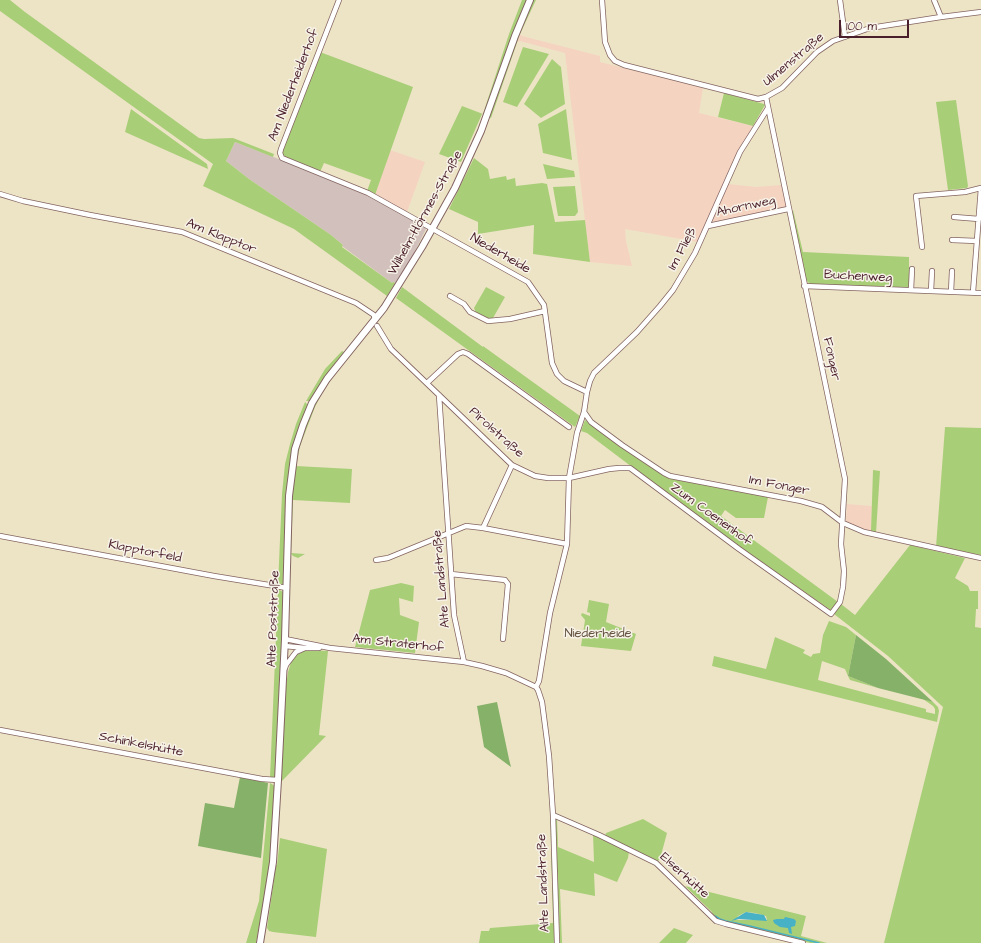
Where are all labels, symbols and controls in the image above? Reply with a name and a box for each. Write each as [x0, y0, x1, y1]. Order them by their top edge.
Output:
scale bar [841, 12, 911, 38]
text: 100 m [846, 18, 877, 35]
street label: Am Niederheiderhof [265, 26, 323, 144]
street label: Ulmenstraße [760, 30, 828, 90]
street label: Wilhelm-Hörmes-Straße [385, 148, 467, 278]
street label: Ahornweg [715, 193, 777, 221]
street label: Am Klapptor [184, 216, 258, 258]
street label: Im Fließ [665, 225, 701, 273]
street label: Niederheide [467, 230, 533, 278]
street label: Buchenweg [823, 267, 893, 287]
street label: Fonger [819, 336, 843, 382]
street label: Pirolstraße [465, 404, 527, 462]
street label: Im Fonger [748, 473, 810, 499]
street label: Zum Coenenhof [667, 480, 755, 550]
street label: Alte Landstraße [430, 529, 454, 629]
street label: Klapptorfeld [107, 537, 183, 567]
street label: Alte Poststraße [265, 570, 283, 668]
park label: Niederheide [564, 626, 632, 642]
street label: Am Straterhof [351, 631, 445, 657]
street label: Schinkelshütte [97, 729, 185, 761]
street label: Alte Landstraße [534, 834, 554, 932]
street label: Elserhütte [656, 850, 712, 902]

